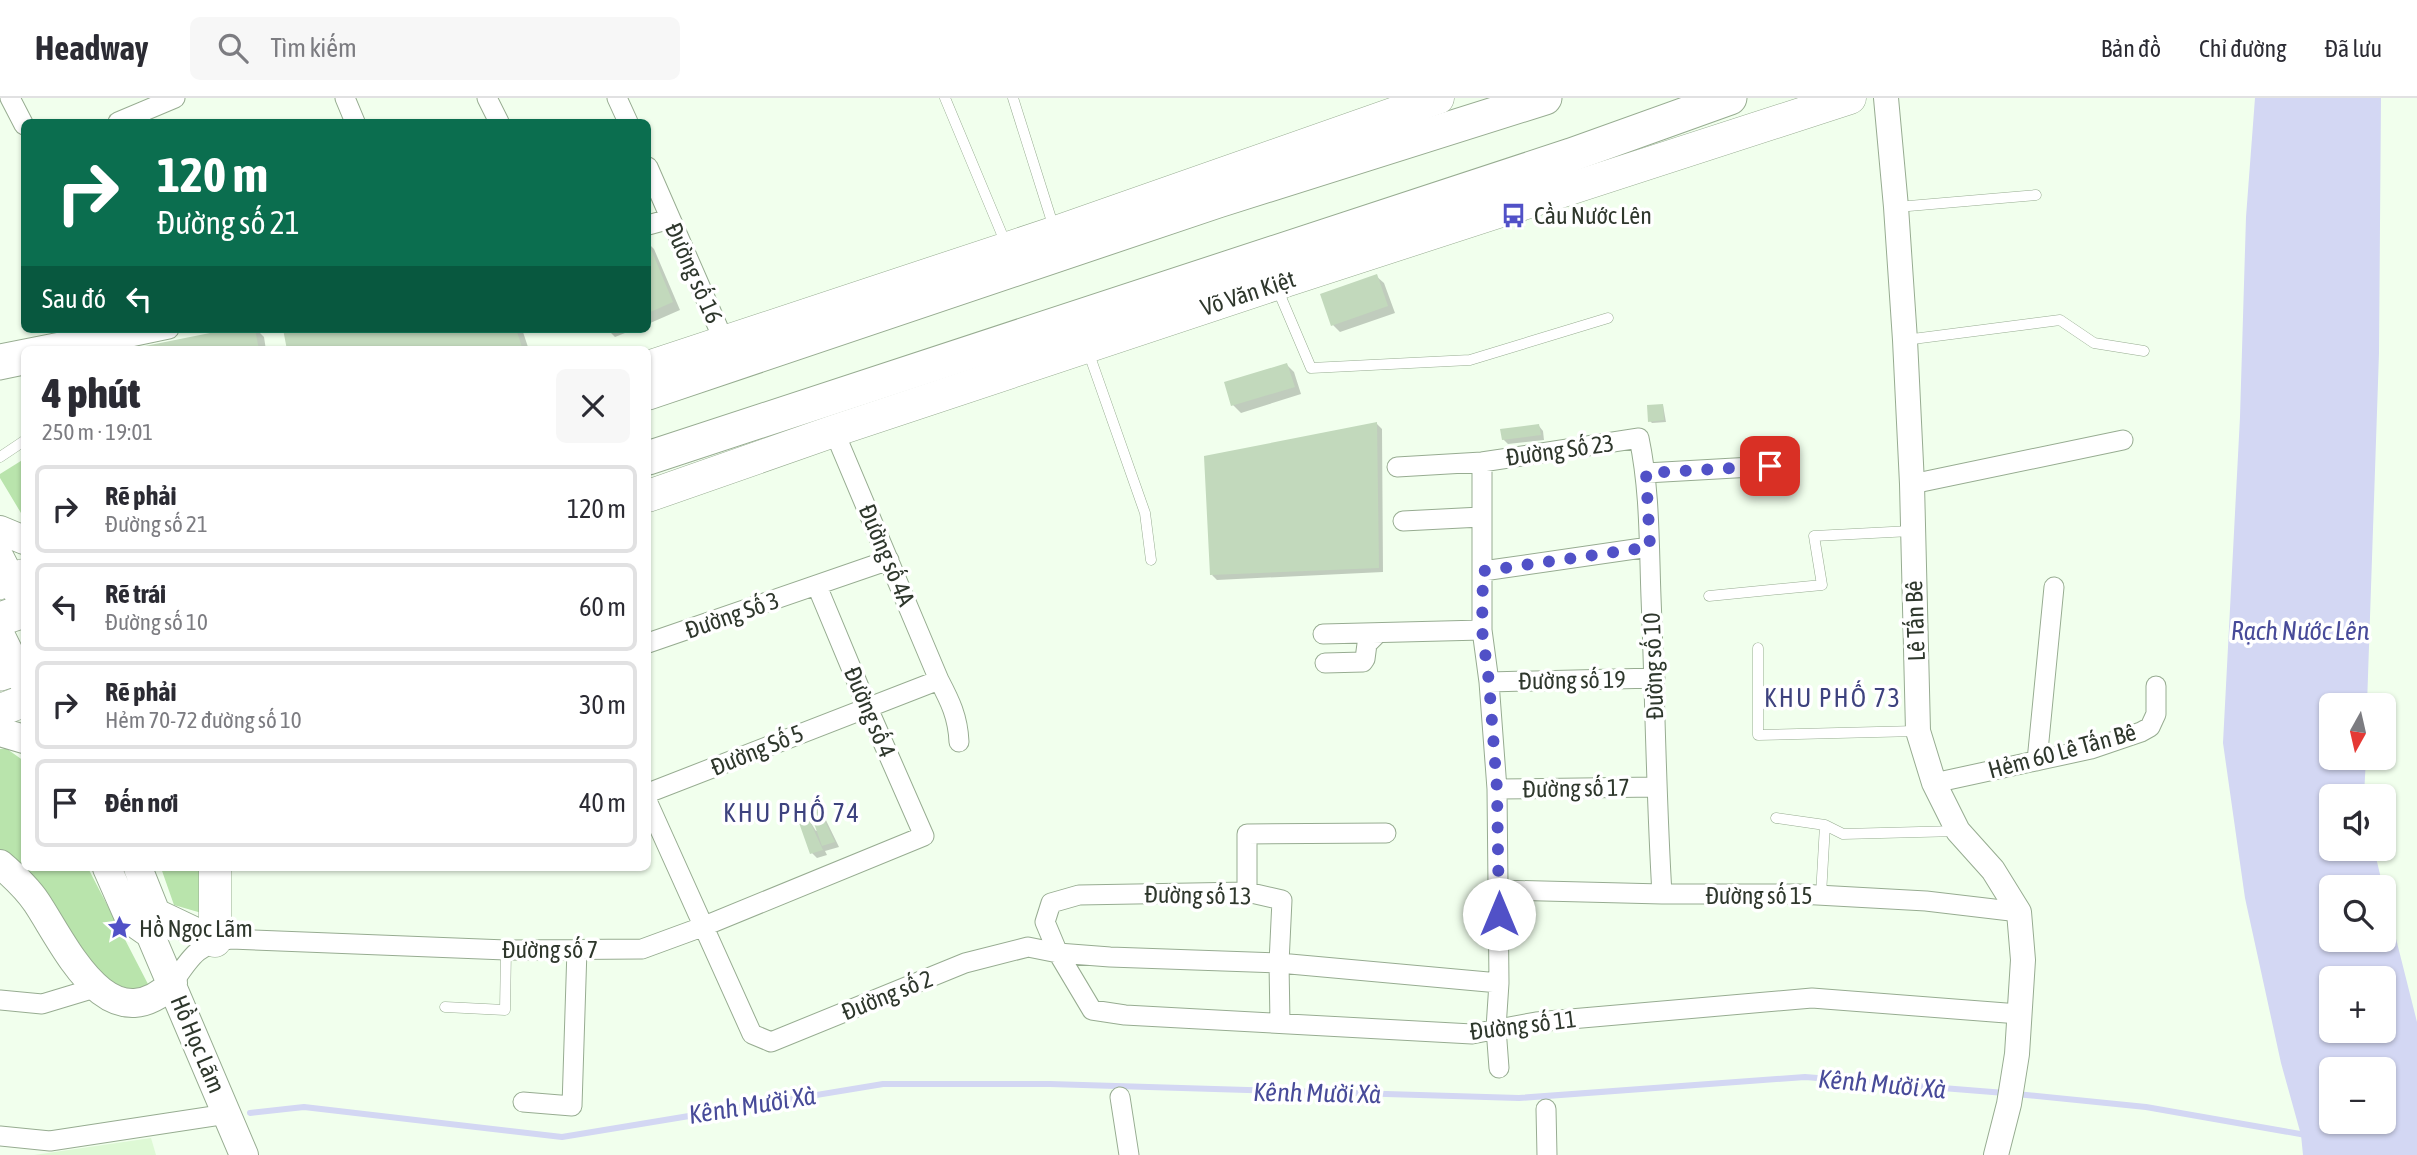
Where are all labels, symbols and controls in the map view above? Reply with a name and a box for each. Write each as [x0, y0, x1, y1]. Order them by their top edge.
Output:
search box [190, 17, 680, 80]
text: Headway [35, 29, 148, 67]
icon: search [214, 29, 252, 67]
text: Tìm kiếm [270, 33, 357, 63]
text: Bản đồ [2101, 35, 2161, 62]
text: Chỉ đường [2199, 35, 2287, 62]
text: Đã lưu [2325, 35, 2382, 62]
text: 120 m [157, 146, 268, 202]
icon: right [42, 147, 133, 238]
bus stop icon: Cầu Nước Lên [1500, 201, 1528, 229]
place label: Cầu Nước Lên [1534, 202, 1652, 229]
text: Đường số 21 [157, 204, 300, 241]
street label: Đường số 16 [660, 219, 728, 327]
street label: Võ Văn Kiệt [1197, 265, 1299, 321]
icon: left [120, 280, 158, 318]
text: Sau đó [42, 284, 106, 314]
text: 4 phút [42, 369, 140, 417]
button: close [556, 369, 630, 443]
text: 250 m · 19:01 [42, 419, 153, 445]
street label: Đường Số 23 [1504, 429, 1616, 471]
pin [1740, 436, 1800, 496]
icon: arrive [1751, 447, 1789, 485]
text: Rẽ phải [105, 481, 176, 511]
icon: right [46, 490, 84, 528]
text: 120 m [567, 494, 626, 524]
street label: Đường số 4A [854, 500, 921, 610]
text: Đường số 21 [105, 511, 208, 537]
text: Rẽ trái [105, 579, 166, 609]
street label: Lê Tấn Bê [1900, 580, 1930, 662]
street label: Đường Số 3 [682, 586, 782, 644]
icon: left [46, 588, 84, 626]
text: 60 m [579, 592, 626, 622]
text: Đường số 10 [105, 609, 208, 635]
street label: Đường số 10 [1638, 612, 1668, 720]
water label: Rạch Nước Lên [2231, 616, 2370, 646]
street label: Đường số 4 [839, 663, 901, 761]
street label: Đường số 19 [1518, 666, 1626, 694]
text: Rẽ phải [105, 677, 176, 707]
district label: KHU PHỐ 73 [1764, 680, 1902, 713]
icon: right [46, 686, 84, 724]
text: 30 m [579, 690, 626, 720]
north arrow [2319, 693, 2396, 770]
map controls [2319, 693, 2396, 1134]
text: Hẻm 70-72 đường số 10 [105, 707, 302, 733]
street label: Hẻm 60 Lê Tấn Bê [1985, 718, 2139, 784]
street label: Đường Số 5 [707, 719, 807, 781]
street label: Đường số 17 [1522, 774, 1630, 802]
icon: arrive [46, 784, 84, 822]
button: sound [2319, 784, 2396, 861]
text: Đến nơi [105, 788, 178, 818]
text: 40 m [579, 788, 626, 818]
district label: KHU PHỐ 74 [723, 795, 861, 828]
button: search [2319, 875, 2396, 952]
position arrow [1462, 877, 1536, 951]
street label: Đường số 13 [1144, 881, 1252, 909]
street label: Đường số 15 [1705, 882, 1813, 909]
place icon: Hồ Ngọc Lãm [105, 914, 133, 942]
place label: Hồ Ngọc Lãm [139, 915, 253, 942]
street label: Đường số 7 [502, 936, 598, 963]
street label: Đường số 2 [837, 965, 937, 1025]
button: + [2319, 966, 2396, 1043]
street label: Hồ Học Lãm [165, 991, 231, 1097]
street label: Đường số 11 [1468, 1005, 1578, 1045]
button: − [2319, 1057, 2396, 1134]
water label: Kênh Mười Xà [1817, 1063, 1947, 1105]
water label: Kênh Mười Xà [1253, 1077, 1381, 1109]
water label: Kênh Mười Xà [686, 1080, 818, 1130]

